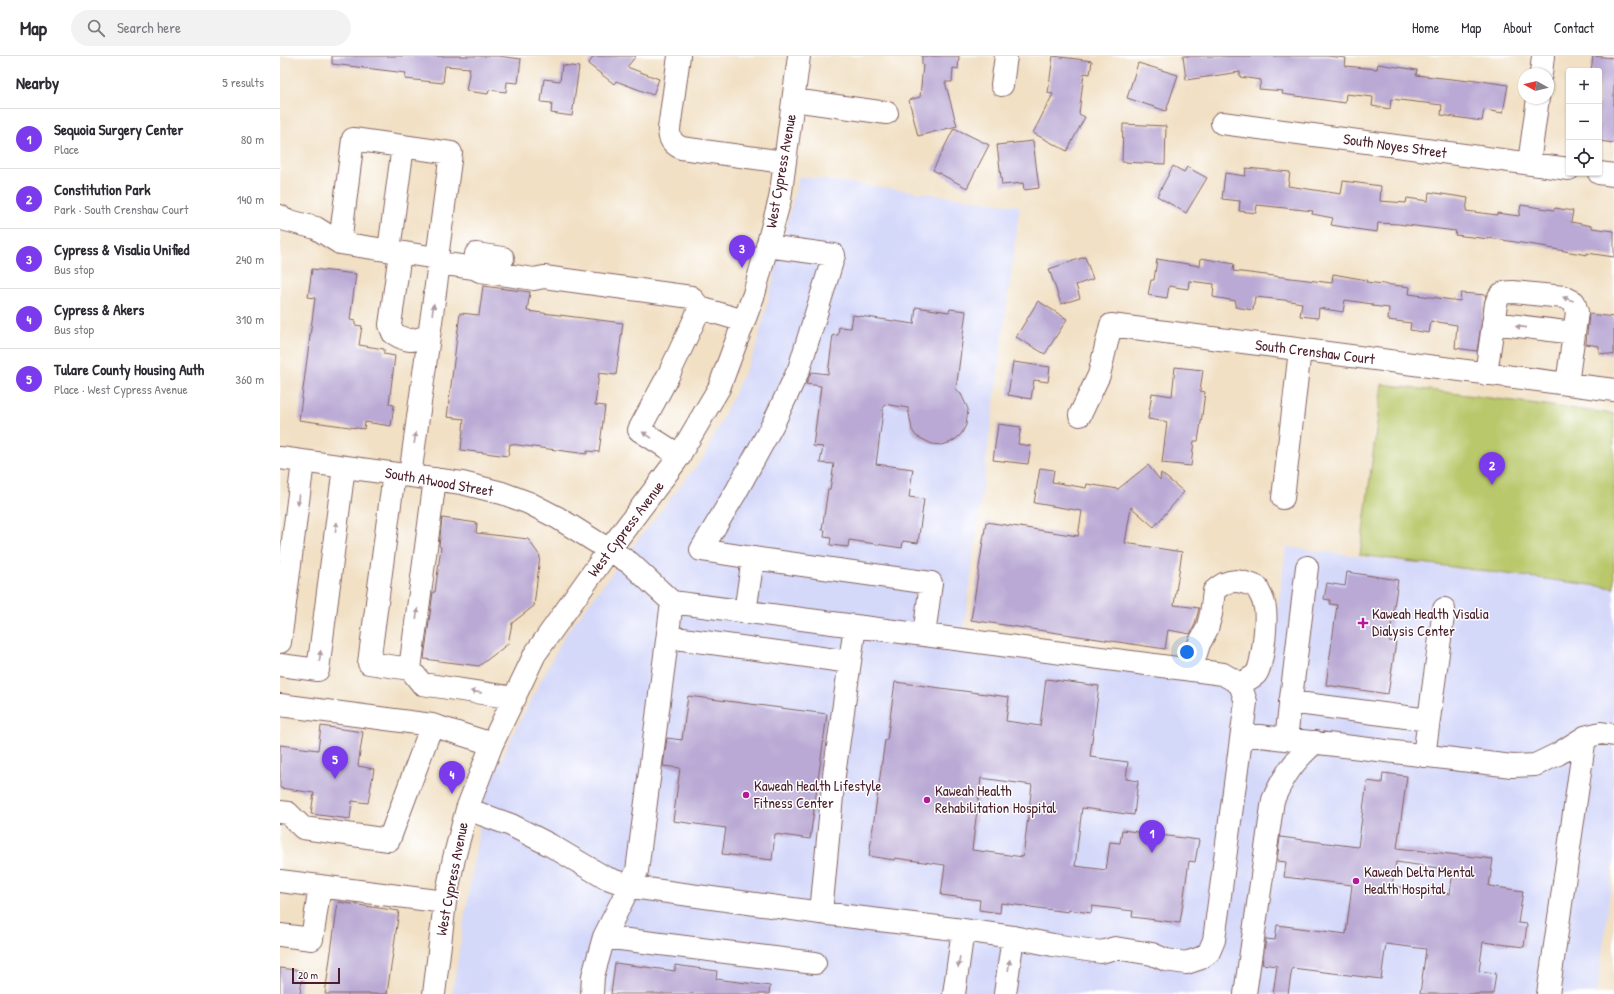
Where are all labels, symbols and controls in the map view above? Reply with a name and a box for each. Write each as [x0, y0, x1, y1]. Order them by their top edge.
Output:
search box [71, 10, 351, 46]
text: Map [20, 15, 47, 41]
icon: search [85, 17, 107, 39]
text: Search here [117, 17, 181, 38]
text: Home [1412, 18, 1439, 37]
text: Map [1461, 18, 1481, 37]
text: About [1503, 18, 1532, 37]
text: Contact [1554, 18, 1594, 37]
north arrow [1518, 68, 1554, 104]
map controls [1566, 68, 1602, 176]
button: + [1566, 68, 1602, 104]
text: Nearby [16, 71, 59, 94]
text: 5 results [222, 73, 264, 91]
button: − [1566, 104, 1602, 140]
street label: West Cypress Avenue [760, 112, 801, 230]
text: Sequoia Surgery Center [54, 119, 183, 140]
street label: South Noyes Street [1342, 128, 1449, 163]
text: 1 [27, 130, 31, 148]
text: 80 m [241, 130, 264, 148]
text: Place [54, 140, 79, 158]
button: locate [1566, 140, 1602, 176]
text: Constitution Park [54, 179, 150, 200]
text: 2 [26, 190, 32, 208]
text: 140 m [237, 190, 264, 208]
text: Park · South Crenshaw Court [54, 200, 188, 218]
pin: 3 [729, 235, 755, 268]
text: Cypress & Visalia Unified [54, 239, 189, 260]
text: 3 [26, 250, 32, 268]
text: 240 m [235, 250, 264, 268]
text: Bus stop [54, 260, 94, 278]
one-way arrow [1561, 296, 1573, 302]
text: Cypress & Akers [54, 299, 144, 320]
one-way arrow [430, 303, 436, 315]
text: 4 [27, 310, 31, 328]
text: 310 m [236, 310, 264, 328]
text: Bus stop [54, 320, 94, 338]
one-way arrow [1515, 323, 1527, 330]
street label: South Crenshaw Court [1254, 334, 1377, 369]
text: Tulare County Housing Auth [54, 359, 204, 380]
text: 5 [26, 370, 32, 388]
text: 360 m [235, 370, 264, 388]
text: Place · West Cypress Avenue [54, 380, 188, 398]
one-way arrow [412, 431, 418, 444]
one-way arrow [642, 431, 652, 439]
pin: 2 [1479, 452, 1505, 485]
street label: South Atwood Street [383, 462, 496, 502]
street label: West Cypress Avenue [582, 476, 669, 581]
one-way arrow [295, 494, 301, 506]
one-way arrow [333, 520, 339, 533]
place label: Kaweah Health Visalia Dialysis Center [1372, 603, 1489, 641]
one-way arrow [414, 608, 420, 620]
marker: Kaweah Health Visalia Dialysis Center [1357, 617, 1369, 629]
your location [1177, 642, 1197, 662]
one-way arrow [316, 649, 323, 662]
one-way arrow [470, 689, 482, 695]
pin: 5 [322, 746, 348, 779]
pin: 4 [439, 761, 465, 794]
place label: Kaweah Health Lifestyle Fitness Center [753, 775, 882, 813]
place label: Kaweah Health Rehabilitation Hospital [935, 780, 1056, 818]
marker: Kaweah Health Lifestyle Fitness Center [741, 790, 751, 800]
marker: Kaweah Health Rehabilitation Hospital [922, 795, 932, 805]
street label: West Cypress Avenue [430, 820, 473, 938]
pin: 1 [1139, 820, 1165, 853]
place label: Kaweah Delta Mental Health Hospital [1364, 861, 1475, 899]
marker: Kaweah Delta Mental Health Hospital [1351, 876, 1361, 886]
one-way arrow [956, 956, 962, 968]
one-way arrow [1006, 959, 1012, 972]
scale bar [292, 966, 340, 985]
text: 20 m [298, 968, 318, 982]

